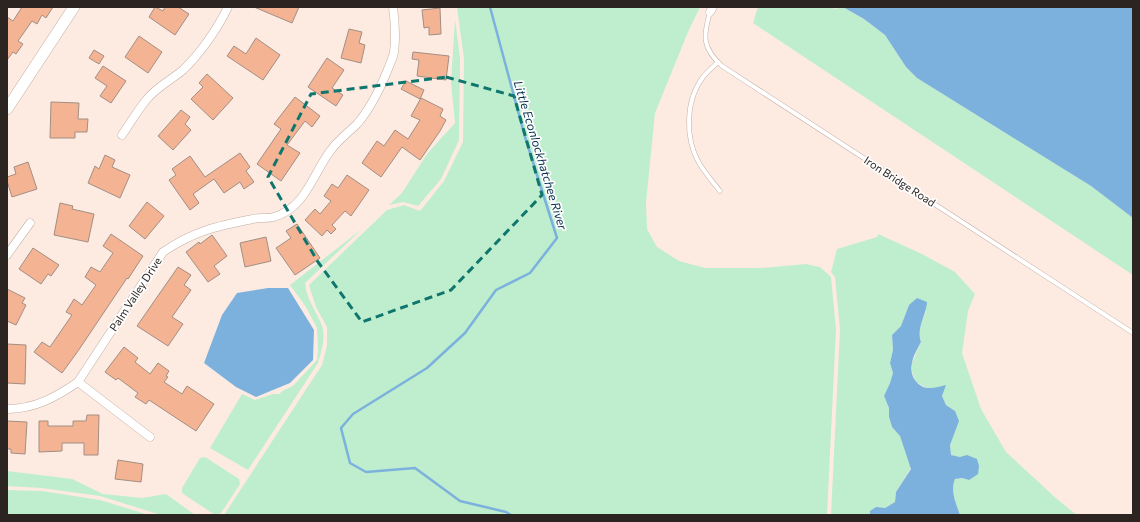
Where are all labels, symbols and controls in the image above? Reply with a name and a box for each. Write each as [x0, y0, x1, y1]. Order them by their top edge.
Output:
water label: Little Econlockhatchee River [512, 79, 571, 232]
street label: Iron Bridge Road [862, 153, 938, 209]
street label: Palm Valley Drive [106, 254, 164, 333]

